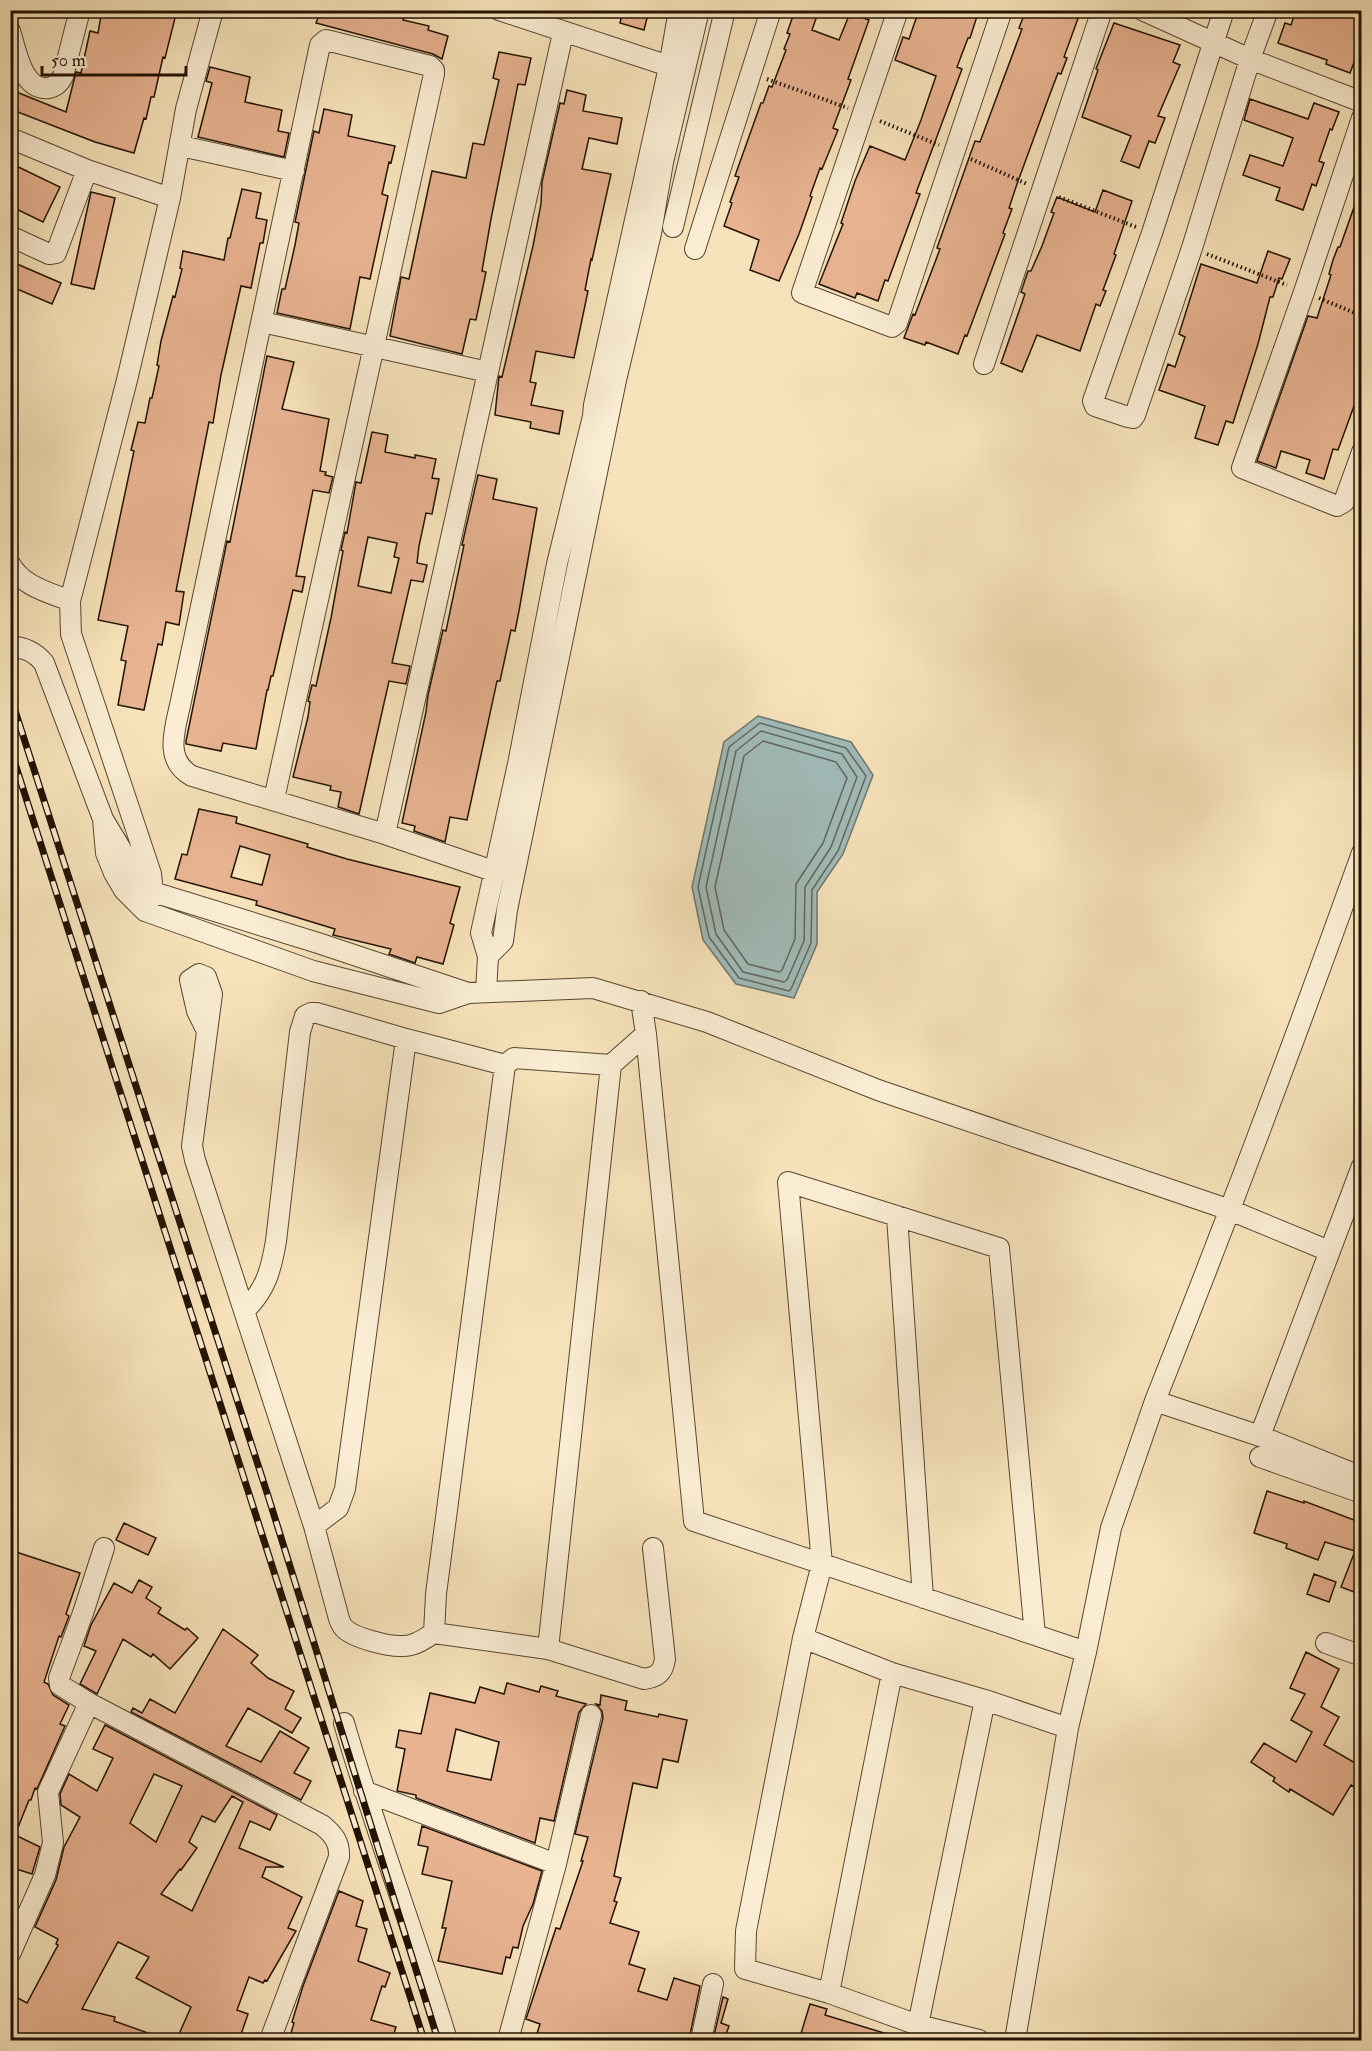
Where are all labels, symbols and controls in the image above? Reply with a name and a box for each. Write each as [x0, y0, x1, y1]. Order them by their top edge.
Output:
scale bar [42, 39, 186, 77]
text: 50 m [51, 49, 86, 72]

